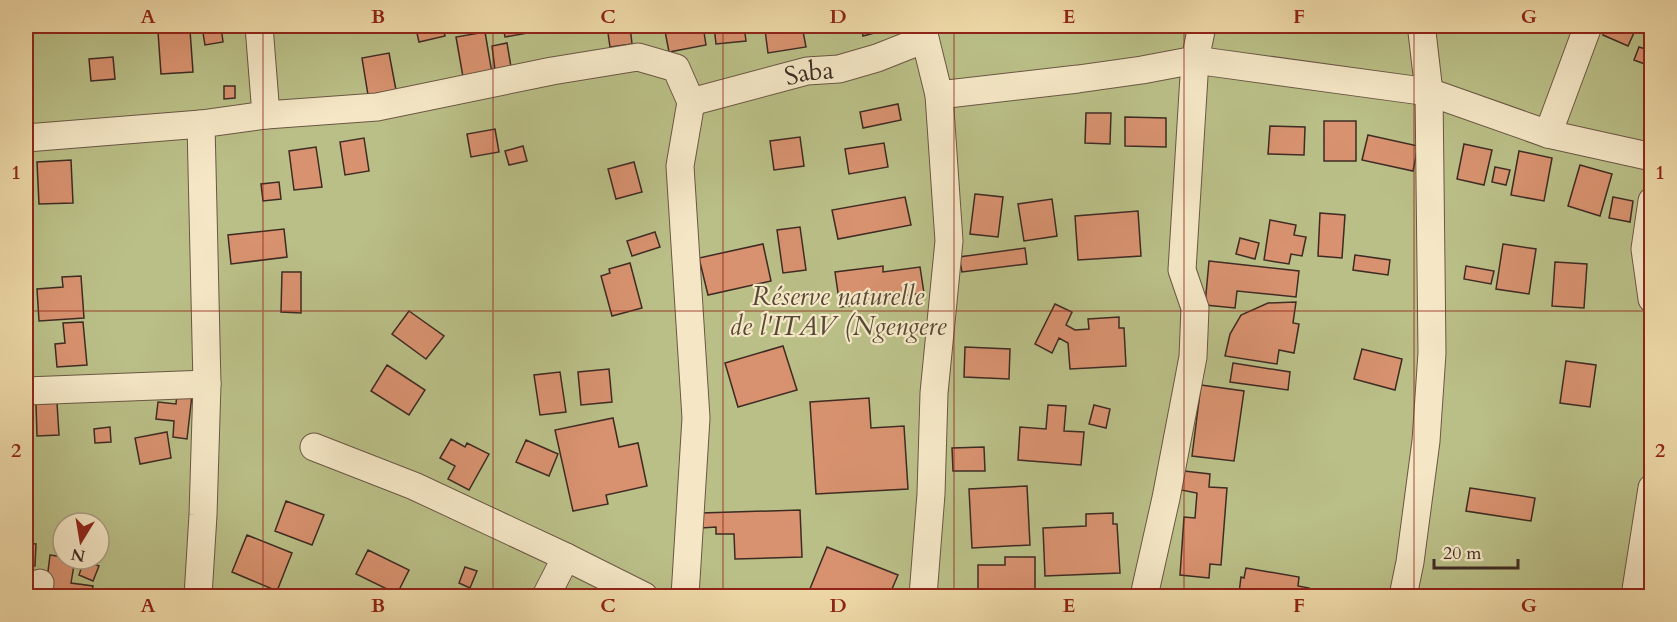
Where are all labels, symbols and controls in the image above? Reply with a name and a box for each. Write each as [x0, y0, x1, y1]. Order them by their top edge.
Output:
text: A [140, 3, 156, 30]
text: B [371, 3, 385, 30]
text: C [600, 3, 616, 30]
text: D [829, 3, 847, 30]
text: E [1063, 3, 1075, 30]
text: F [1293, 3, 1305, 30]
text: G [1521, 3, 1537, 30]
street label: Saba [780, 52, 835, 94]
text: 1 [11, 159, 21, 186]
text: 1 [1655, 159, 1665, 186]
park label: Réserve naturelle de l'ITAV (Ngengere [730, 279, 947, 344]
text: 2 [11, 437, 21, 464]
text: 2 [1655, 437, 1665, 464]
north arrow [51, 511, 111, 571]
scale bar [1434, 532, 1518, 570]
text: 20 m [1443, 541, 1482, 566]
text: N [69, 543, 87, 567]
text: A [140, 592, 156, 619]
text: B [371, 592, 385, 619]
text: C [600, 592, 616, 619]
text: D [829, 592, 847, 619]
text: E [1063, 592, 1075, 619]
text: F [1293, 592, 1305, 619]
text: G [1521, 592, 1537, 619]

